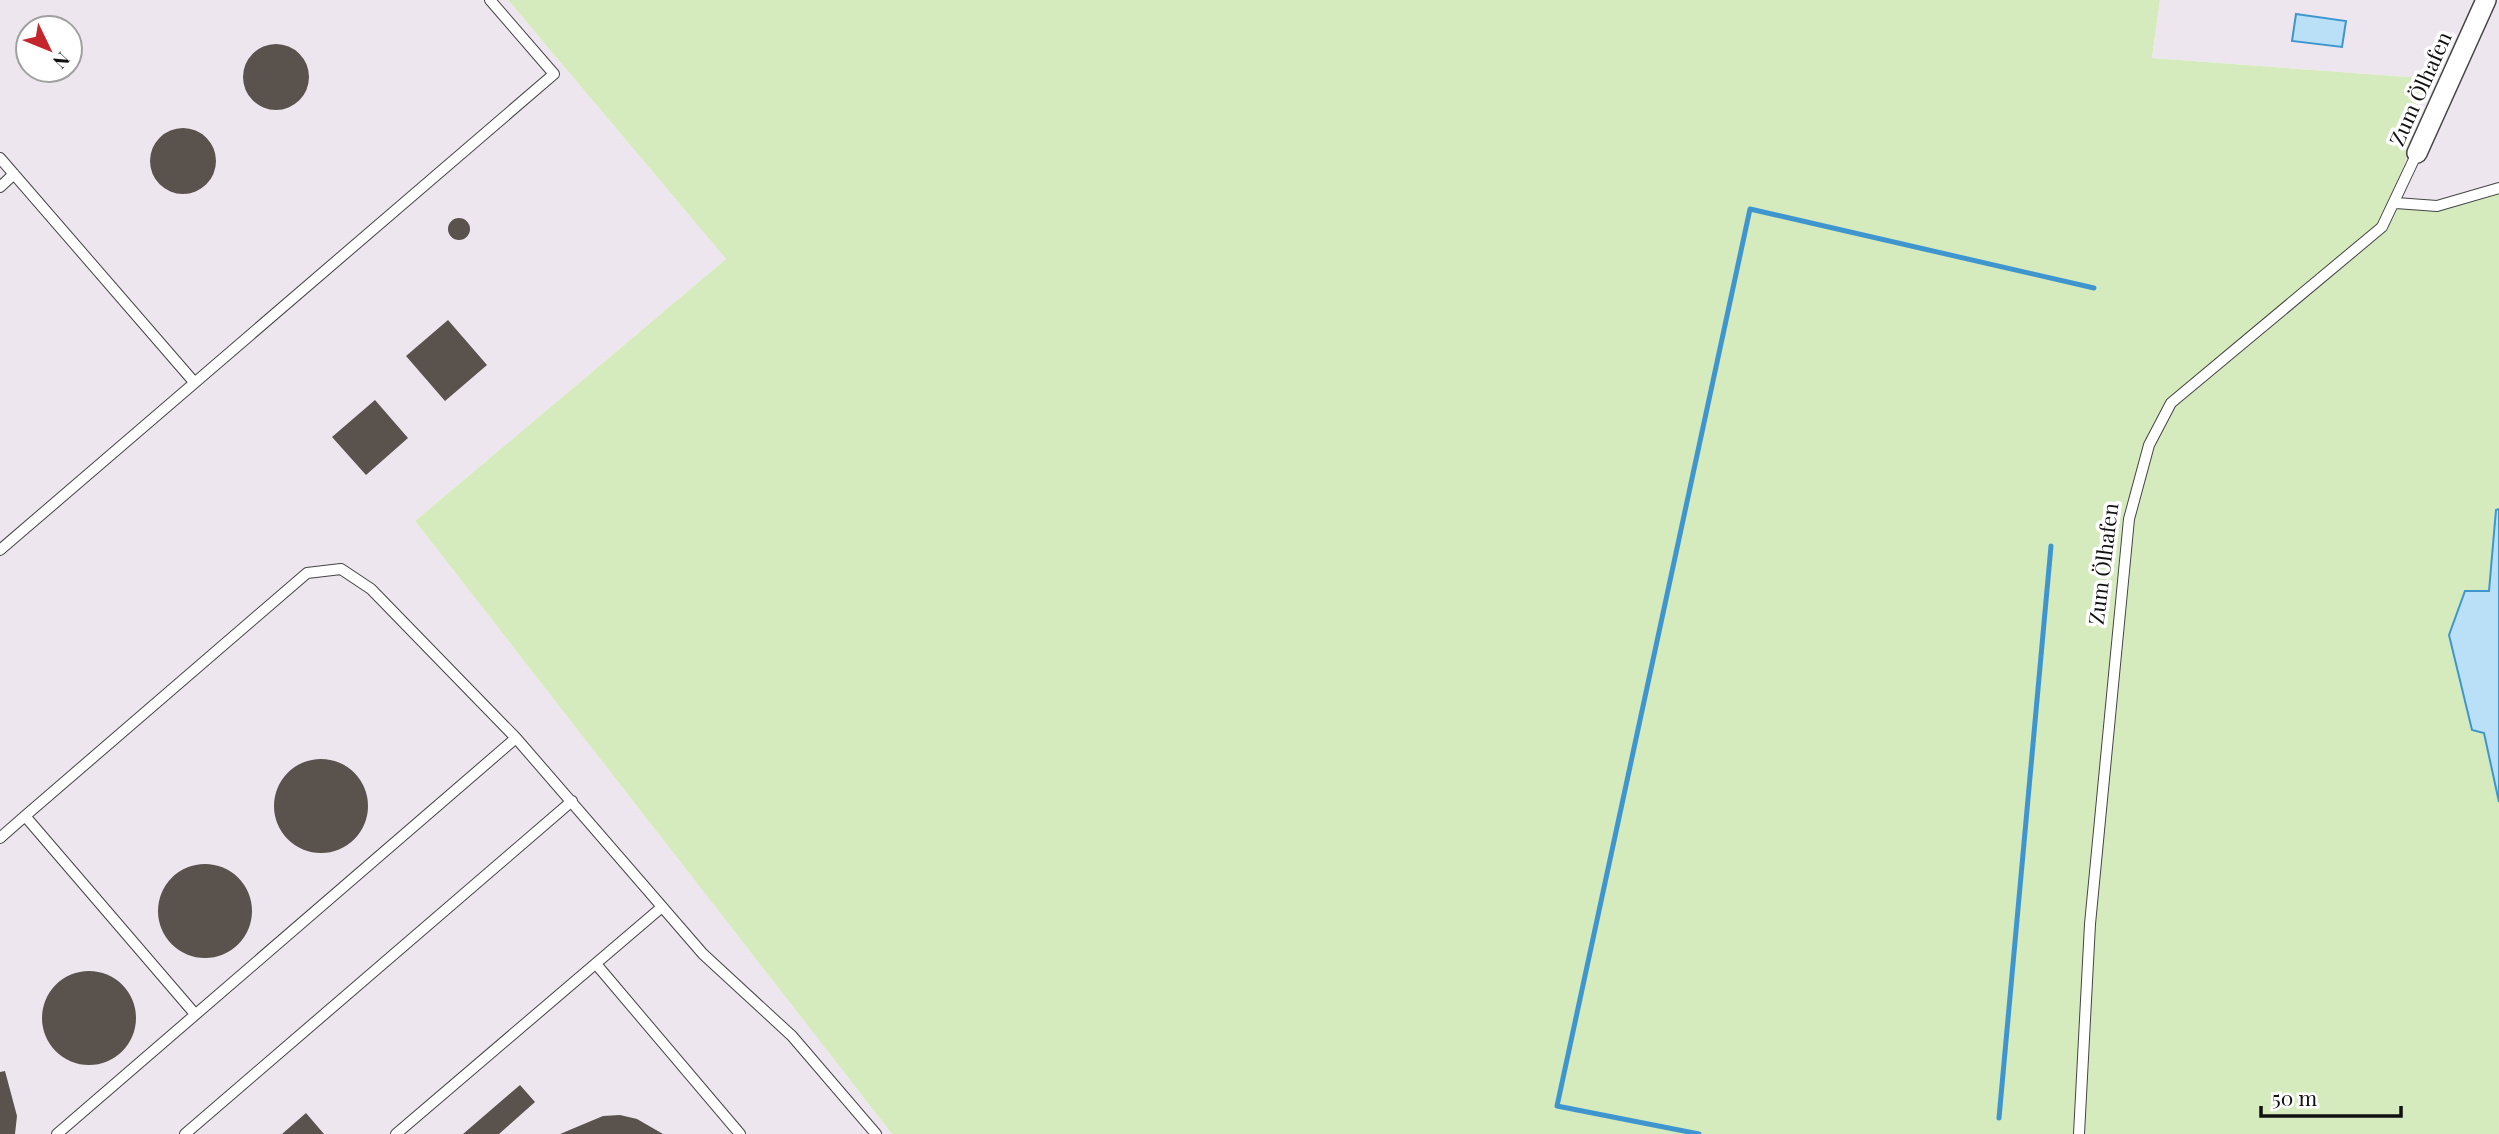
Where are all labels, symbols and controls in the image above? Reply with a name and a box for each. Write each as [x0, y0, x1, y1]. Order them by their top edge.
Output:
north arrow [14, 14, 84, 84]
street label: Zum Ölhafen [2381, 26, 2457, 150]
text: N [48, 47, 76, 75]
street label: Zum Ölhafen [2081, 501, 2123, 626]
scale bar [2261, 1074, 2401, 1118]
text: 50 m [2272, 1083, 2318, 1111]

